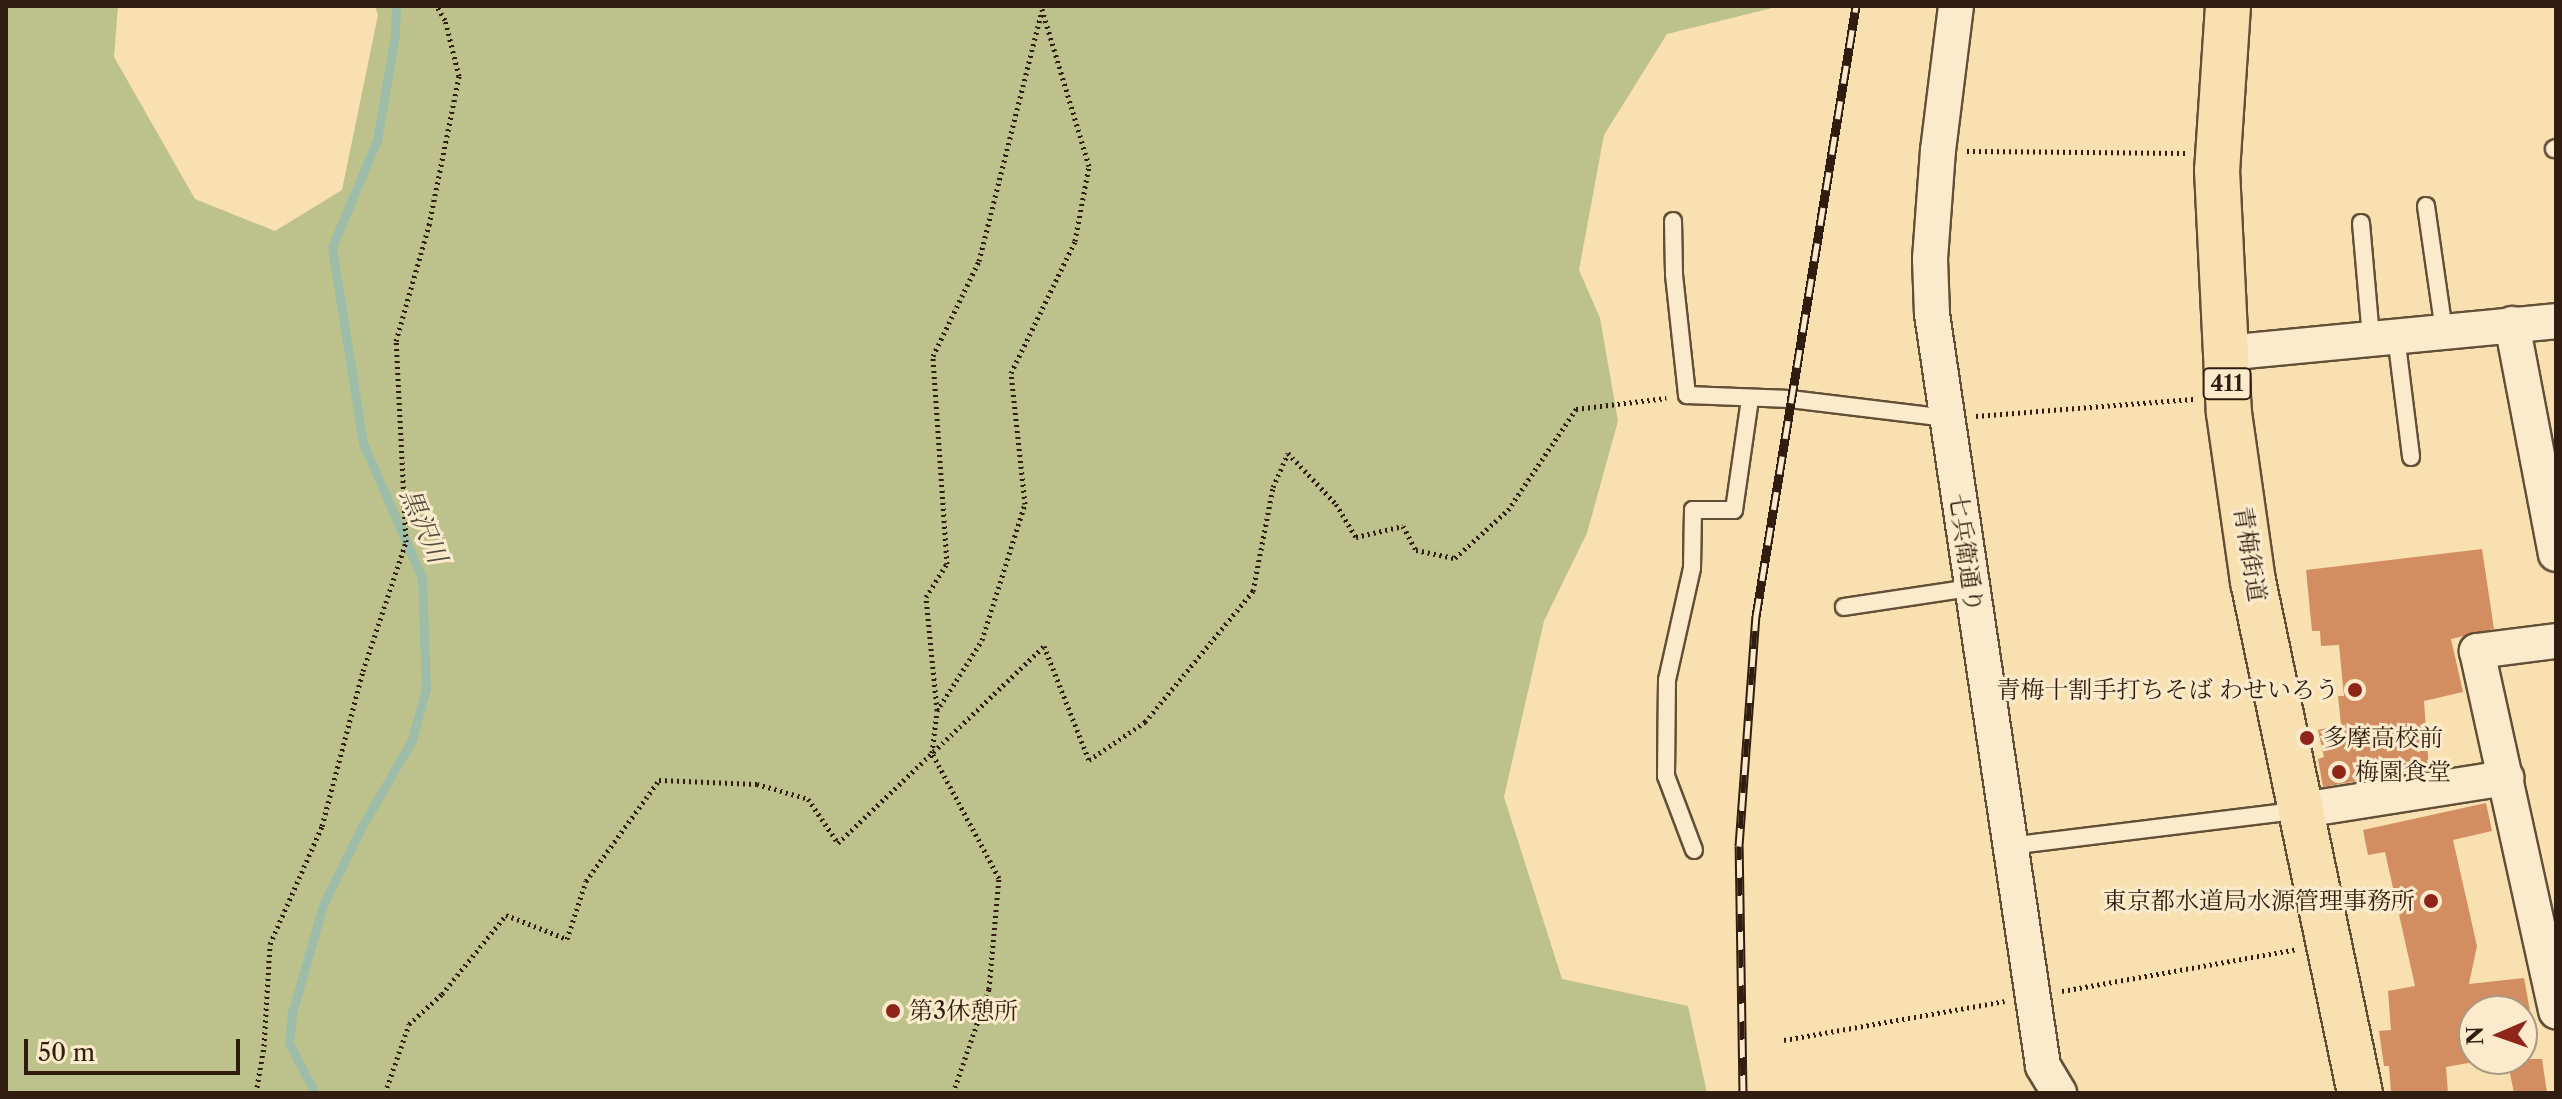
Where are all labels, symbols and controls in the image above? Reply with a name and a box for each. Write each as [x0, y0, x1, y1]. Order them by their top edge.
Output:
road number: 411 [2201, 366, 2253, 402]
water label: 黒沢川 [393, 484, 453, 568]
street label: 七兵衛通り [1943, 492, 1989, 614]
street label: 青梅街道 [2228, 504, 2272, 604]
place label: 青梅十割手打ちそば わせいろう [1997, 676, 2339, 704]
marker: 青梅十割手打ちそば わせいろう [2346, 681, 2364, 699]
place label: 多摩高校前 [2323, 724, 2443, 752]
marker: 多摩高校前 [2298, 729, 2316, 747]
place label: 梅園食堂 [2355, 758, 2451, 786]
marker: 梅園食堂 [2330, 763, 2348, 781]
place label: 東京都水道局水源管理事務所 [2103, 887, 2415, 915]
marker: 東京都水道局水源管理事務所 [2422, 892, 2440, 910]
north arrow [2458, 995, 2538, 1075]
place label: 第3休憩所 [909, 997, 1018, 1025]
marker: 第3休憩所 [884, 1002, 902, 1020]
scale bar [28, 1023, 244, 1073]
text: N [2462, 1026, 2489, 1046]
text: 50 m [38, 1038, 95, 1067]

